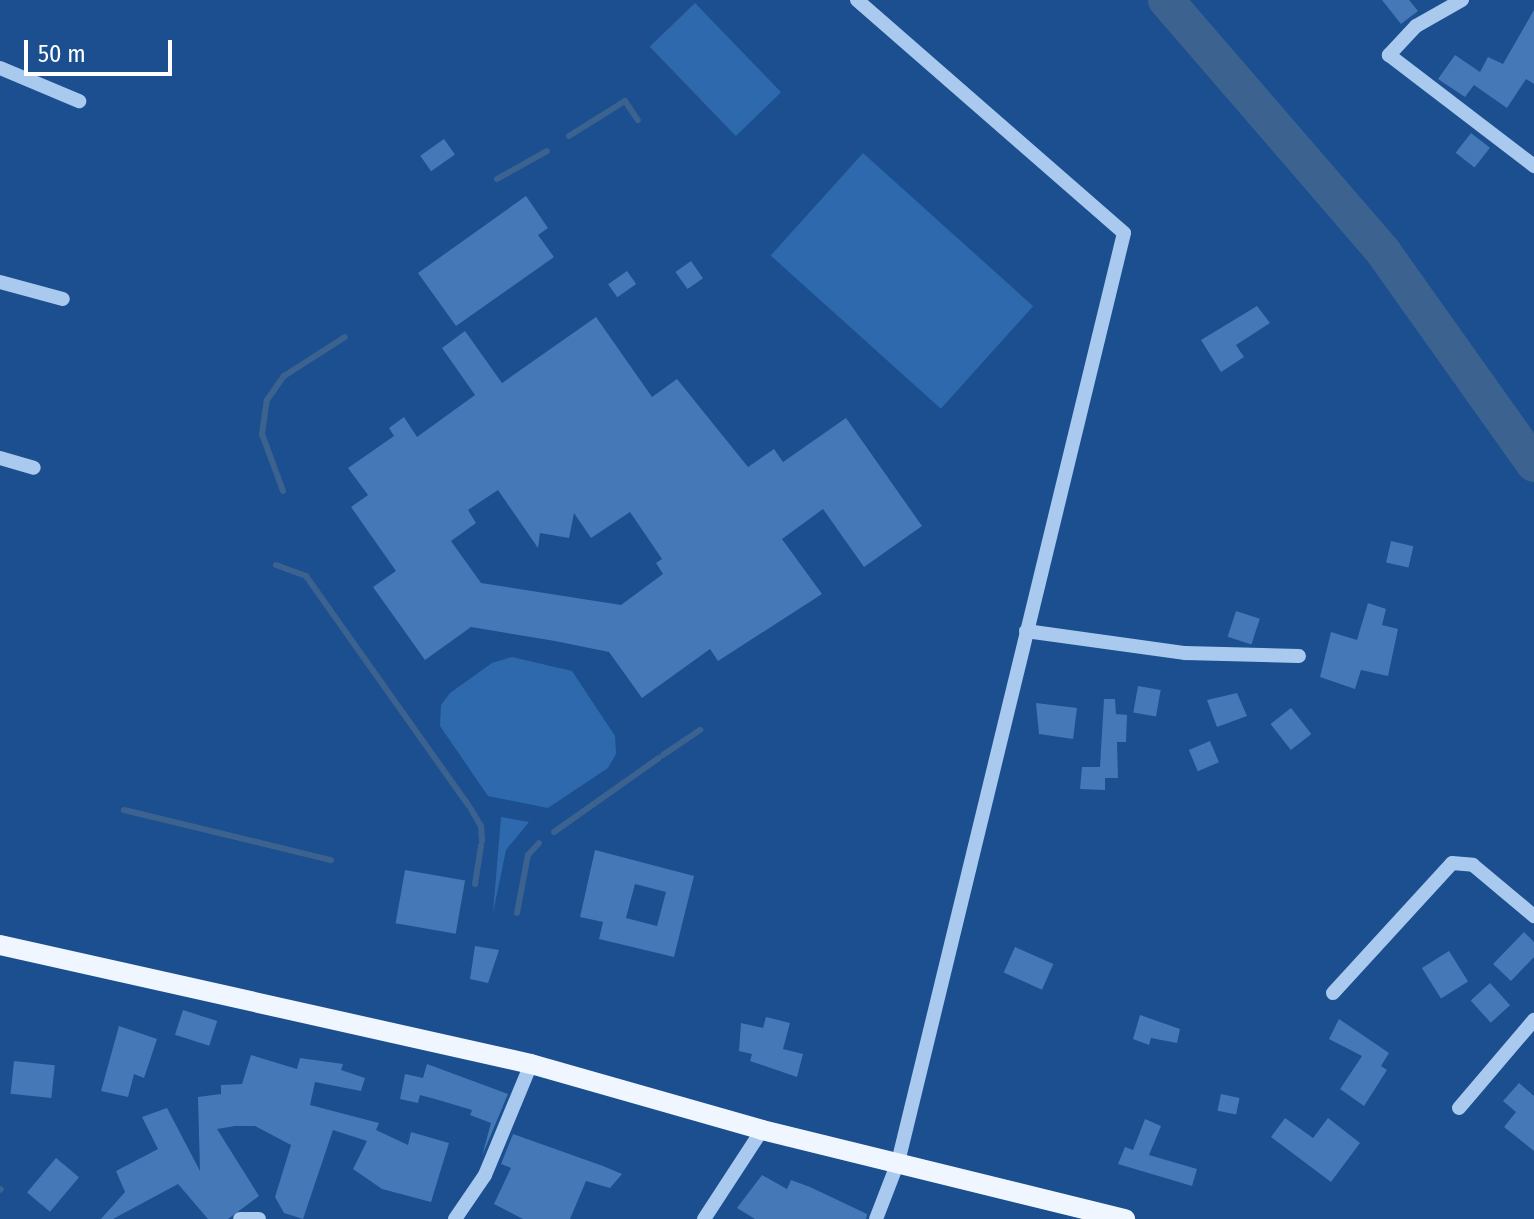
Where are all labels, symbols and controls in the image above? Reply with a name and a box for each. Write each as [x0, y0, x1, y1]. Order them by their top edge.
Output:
scale bar [28, 24, 176, 74]
text: 50 m [38, 40, 86, 68]

